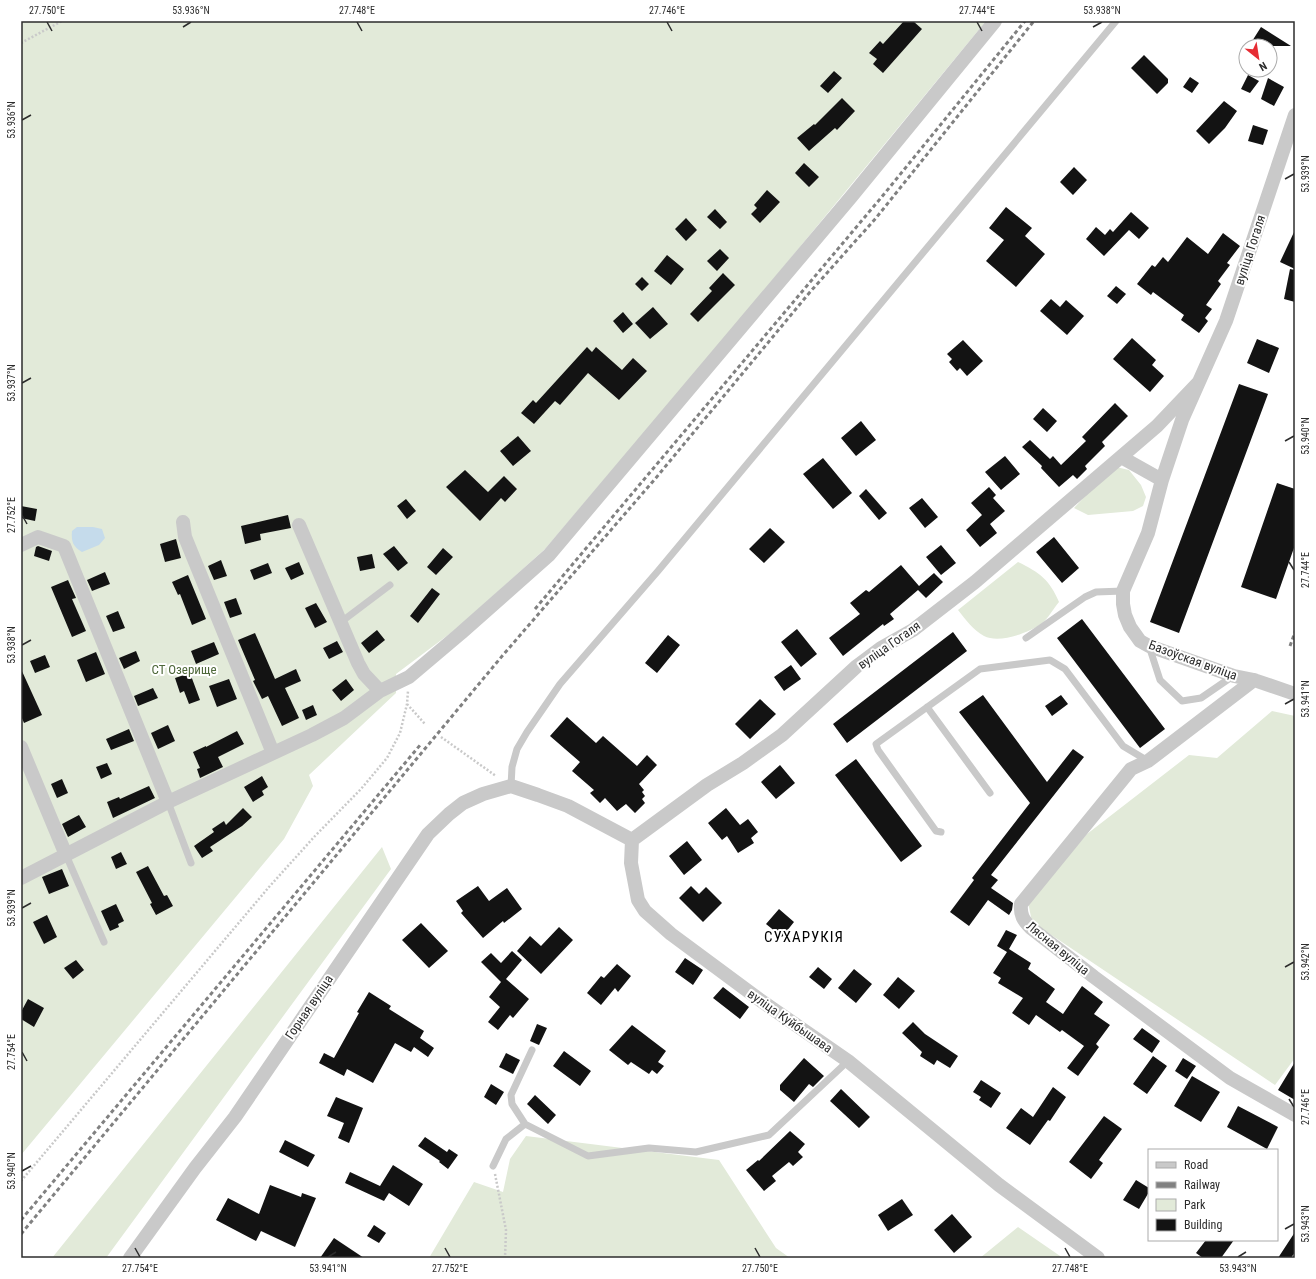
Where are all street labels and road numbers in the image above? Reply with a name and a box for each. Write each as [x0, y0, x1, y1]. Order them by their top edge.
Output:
street label: вуліца Гогаля [1232, 213, 1268, 287]
street label: вуліца Гогаля [855, 618, 923, 672]
street label: Базоўская вуліца [1147, 637, 1239, 683]
street label: Лясная вуліца [1023, 918, 1093, 978]
street label: Горная вуліца [282, 972, 336, 1042]
street label: вуліца Куйбышава [745, 986, 835, 1056]

